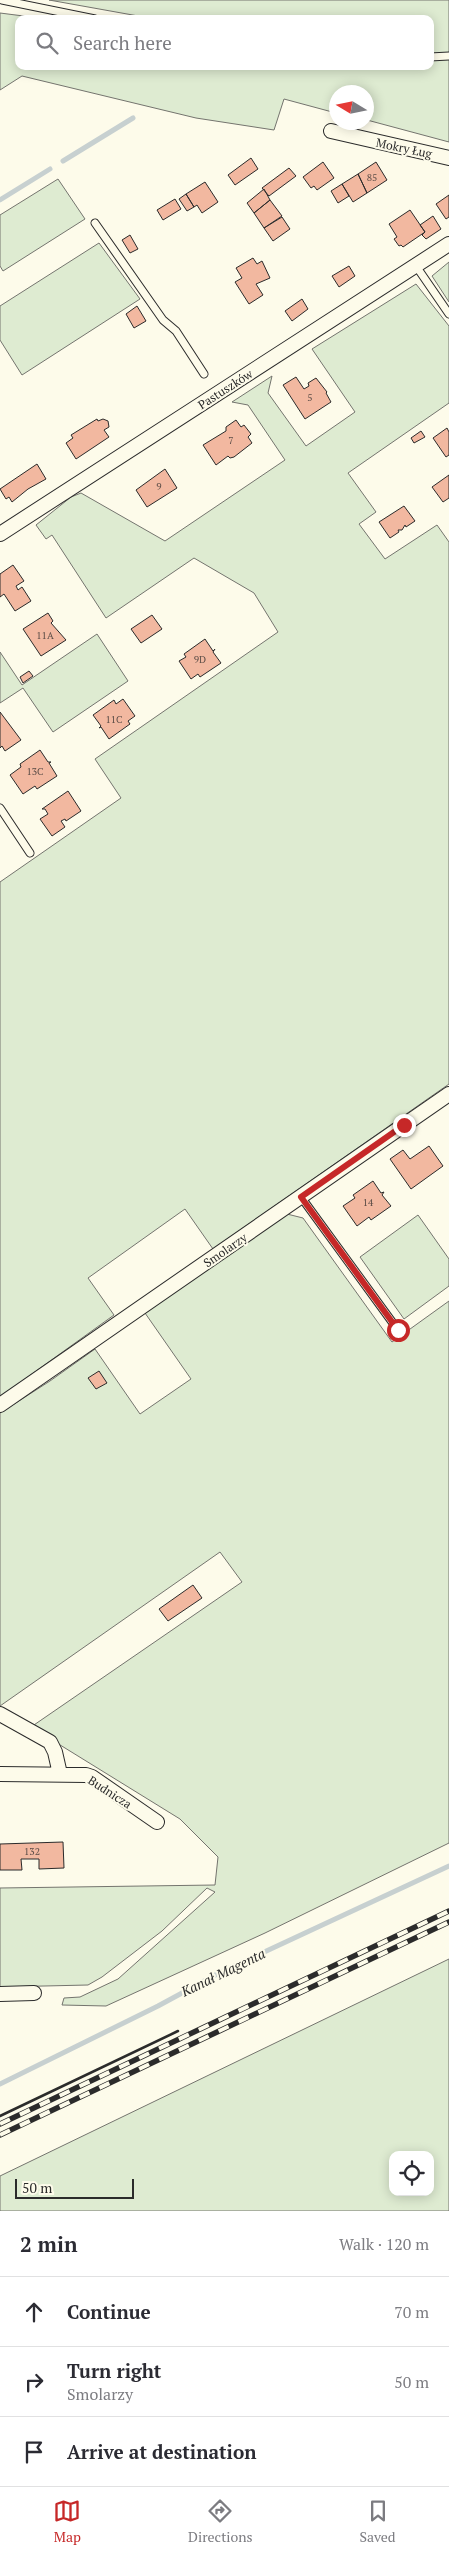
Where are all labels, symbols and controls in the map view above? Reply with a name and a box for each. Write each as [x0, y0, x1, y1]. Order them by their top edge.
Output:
search box [15, 15, 434, 70]
icon: search [33, 29, 61, 57]
text: Search here [73, 30, 172, 55]
north arrow [329, 85, 374, 130]
street label: Mokry Ług [375, 135, 434, 161]
house number: 85 [367, 171, 377, 184]
street label: Pastuszków [195, 366, 255, 412]
house number: 5 [307, 391, 313, 404]
house number: 7 [228, 434, 234, 447]
house number: 9 [156, 480, 162, 493]
house number: 11A [36, 629, 54, 642]
house number: 9D [194, 653, 206, 666]
house number: 11C [105, 713, 123, 726]
house number: 13C [26, 765, 44, 778]
route end [393, 1114, 416, 1137]
house number: 14 [363, 1196, 374, 1209]
street label: Smolarzy [200, 1229, 250, 1270]
route start [387, 1319, 410, 1342]
street label: Budnicza [85, 1772, 135, 1812]
house number: 132 [24, 1845, 40, 1858]
water label: Kanał Magenta [177, 1943, 268, 2001]
map controls [389, 2151, 434, 2196]
button: locate [389, 2151, 434, 2196]
scale bar [15, 2176, 134, 2199]
text: 50 m [22, 2178, 52, 2197]
text: 2 min [20, 2230, 77, 2258]
text: Walk · 120 m [339, 2233, 429, 2255]
icon: ahead [20, 2298, 48, 2326]
text: Continue [67, 2299, 151, 2324]
text: 70 m [394, 2301, 429, 2323]
text: Turn right [67, 2358, 161, 2383]
icon: right [20, 2368, 48, 2396]
text: 50 m [394, 2371, 429, 2393]
text: Smolarzy [67, 2383, 133, 2405]
icon: arrive [20, 2438, 48, 2466]
text: Arrive at destination [67, 2439, 256, 2464]
tab: Map [53, 2497, 81, 2546]
tab: Directions [188, 2497, 253, 2546]
tab: Saved [359, 2497, 396, 2546]

